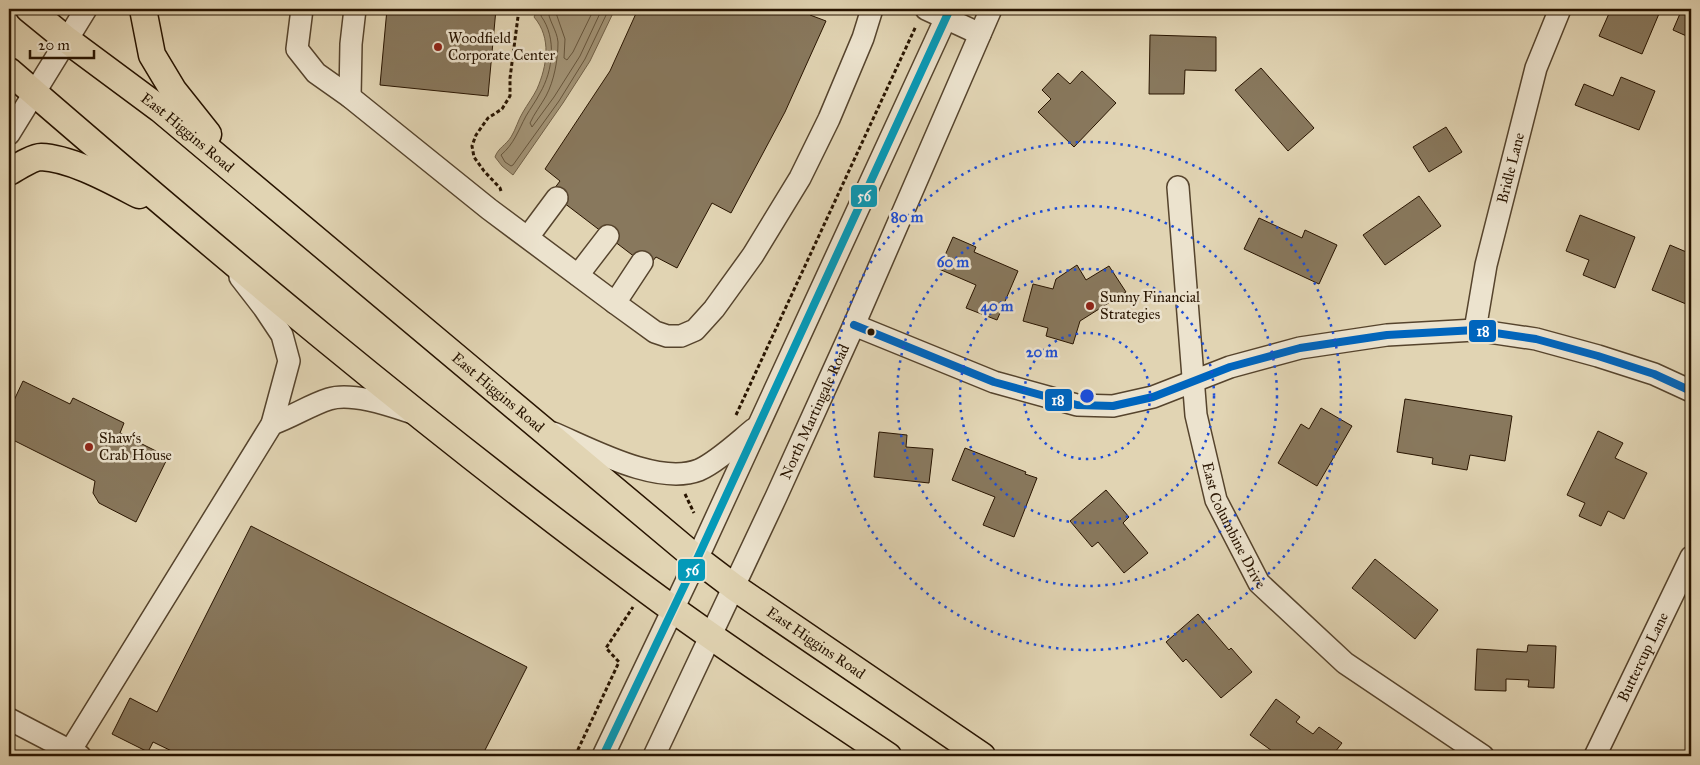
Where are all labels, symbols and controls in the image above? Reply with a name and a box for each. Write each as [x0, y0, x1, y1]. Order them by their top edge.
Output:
scale bar [30, 28, 94, 60]
place label: Woodfield Corporate Center [448, 29, 555, 64]
text: 20 m [38, 36, 70, 54]
marker: Woodfield Corporate Center [432, 41, 444, 53]
street label: East Higgins Road [137, 89, 238, 176]
street label: Bridle Lane [1493, 131, 1528, 205]
line badge: 56 [850, 184, 878, 208]
text: 56 [857, 188, 872, 205]
text: 80 m [891, 208, 924, 226]
text: 60 m [937, 253, 970, 271]
place label: Sunny Financial Strategies [1100, 288, 1201, 323]
text: 40 m [981, 297, 1014, 316]
marker: Sunny Financial Strategies [1084, 300, 1096, 312]
line badge: 18 [1468, 319, 1497, 343]
text: 18 [1477, 323, 1489, 340]
unlabelled marker [866, 327, 876, 337]
street label: North Martingale Road [776, 341, 853, 482]
text: 20 m [1026, 343, 1058, 361]
street label: East Higgins Road [448, 348, 548, 437]
centre of rings [1078, 387, 1096, 405]
line badge: 18 [1044, 388, 1073, 412]
text: 18 [1052, 392, 1064, 409]
place label: Shaw‘s Crab House [99, 429, 172, 464]
marker: Shaw‘s Crab House [83, 441, 95, 453]
street label: East Columbine Drive [1198, 460, 1269, 593]
line badge: 56 [677, 558, 706, 582]
text: 56 [685, 562, 700, 579]
street label: East Higgins Road [763, 603, 869, 683]
street label: Buttercup Lane [1614, 609, 1672, 705]

